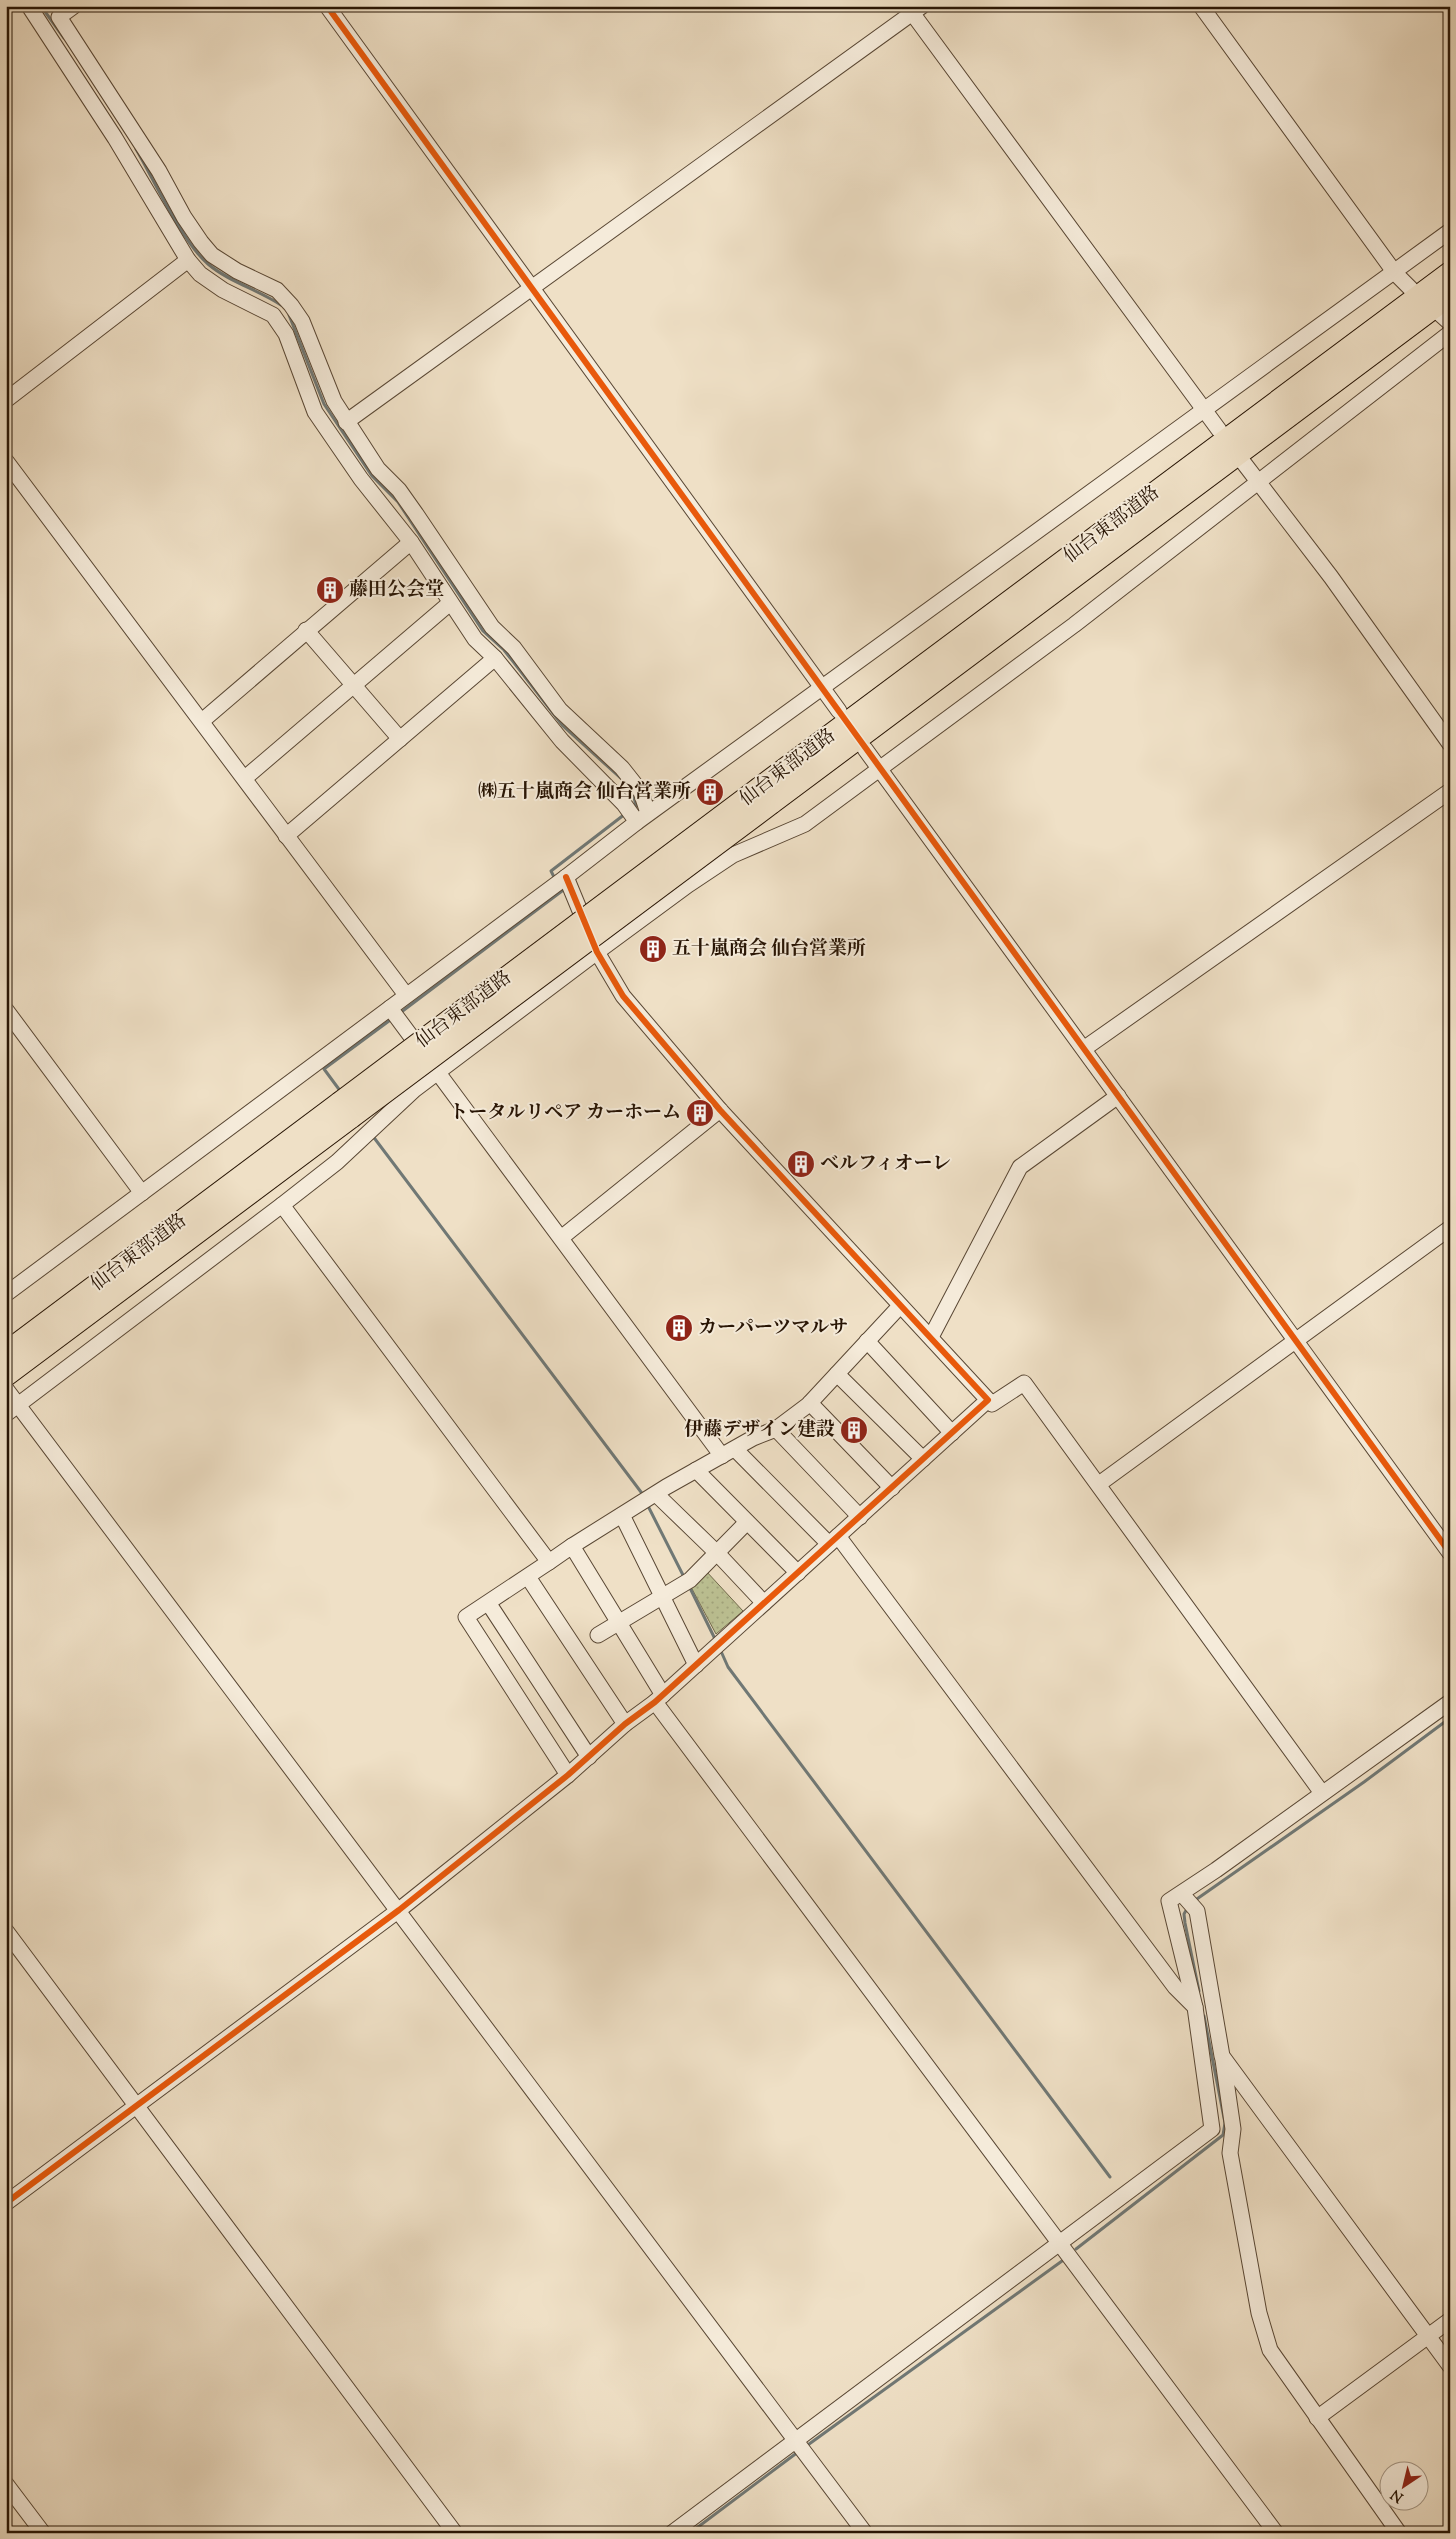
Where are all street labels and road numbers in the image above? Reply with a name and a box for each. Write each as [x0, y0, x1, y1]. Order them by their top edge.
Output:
street label: 仙台東部道路 [1058, 480, 1166, 570]
street label: 仙台東部道路 [734, 723, 842, 813]
street label: 仙台東部道路 [410, 965, 518, 1055]
street label: 仙台東部道路 [85, 1208, 193, 1298]

